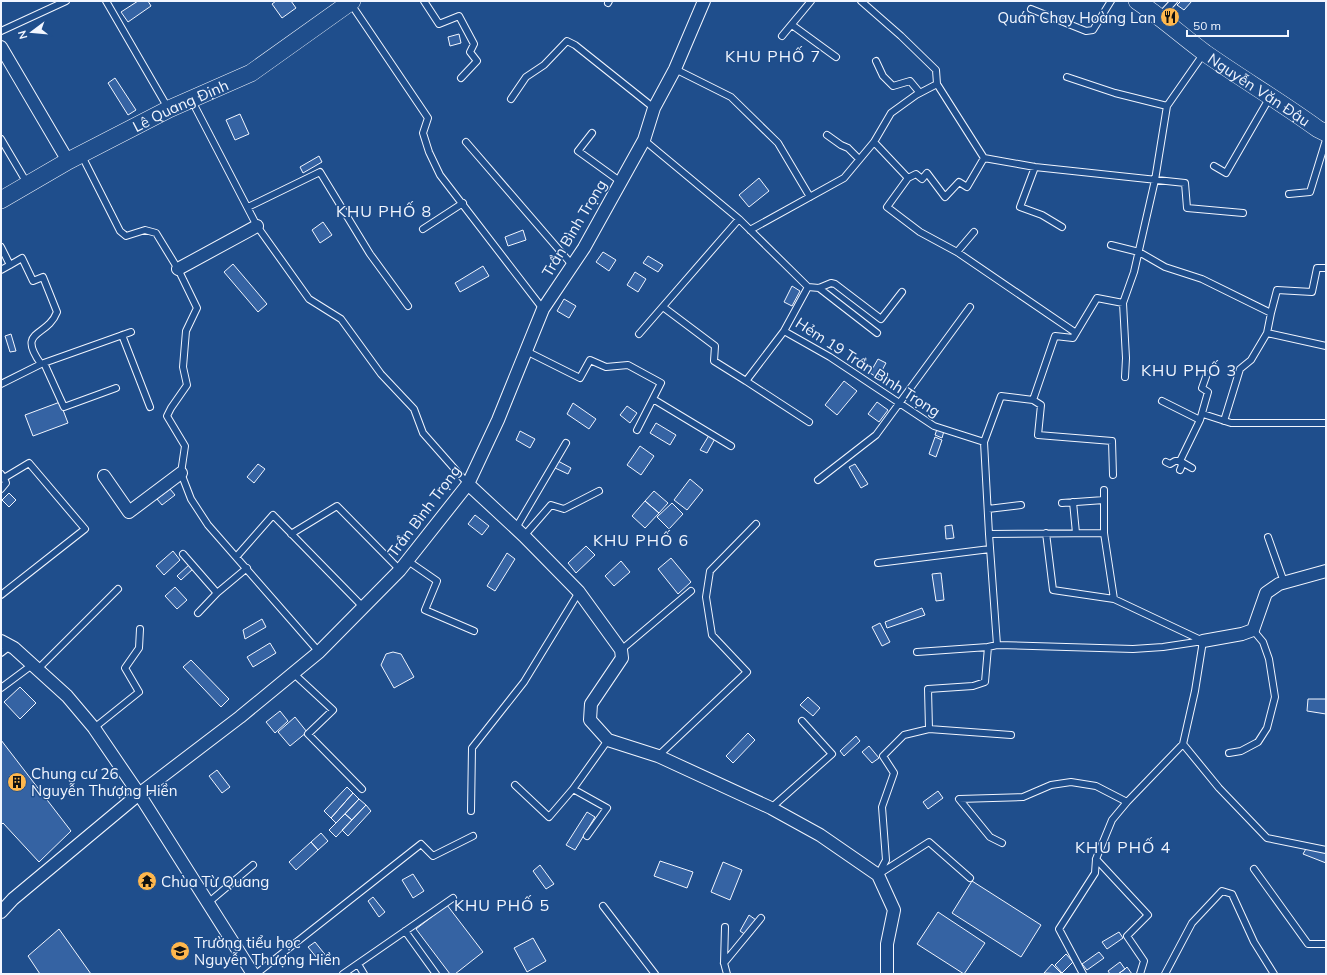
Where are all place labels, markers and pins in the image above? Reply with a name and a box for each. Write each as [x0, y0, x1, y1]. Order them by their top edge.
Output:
restaurant icon: Quán Chay Hoàng Lan [1159, 6, 1181, 28]
place label: Quán Chay Hoàng Lan [997, 8, 1156, 27]
place label: Chung cư 26 Nguyễn Thượng Hiền [31, 764, 177, 800]
building icon: Chung cư 26 Nguyễn Thượng Hiền [6, 771, 28, 793]
temple icon: Chùa Từ Quang [136, 870, 158, 892]
place label: Chùa Từ Quang [161, 872, 269, 891]
place label: Trường tiểu học Nguyễn Thượng Hiền [194, 933, 340, 969]
school or university icon: Trường tiểu học Nguyễn Thượng Hiền [169, 940, 191, 962]

